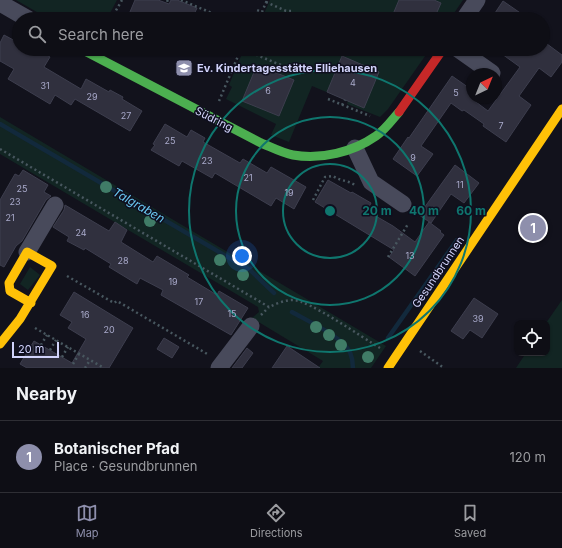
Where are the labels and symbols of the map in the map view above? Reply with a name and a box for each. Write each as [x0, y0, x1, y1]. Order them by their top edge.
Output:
school or university icon: Ev. Kindertagesstätte Elliehausen [174, 58, 194, 78]
place label: Ev. Kindertagesstätte Elliehausen [197, 61, 377, 75]
north arrow [466, 68, 502, 104]
house number: 4 [350, 77, 356, 88]
house number: 31 [40, 80, 50, 91]
house number: 6 [265, 85, 271, 96]
house number: 5 [453, 87, 459, 98]
house number: 29 [86, 91, 98, 102]
street label: Südring [193, 104, 235, 134]
house number: 27 [121, 110, 131, 121]
house number: 7 [498, 120, 504, 131]
house number: 25 [165, 135, 175, 146]
house number: 9 [410, 152, 416, 163]
house number: 23 [201, 155, 213, 166]
house number: 21 [243, 172, 253, 183]
house number: 11 [456, 179, 464, 190]
house number: 25 [17, 183, 27, 194]
water label: Talgraben [110, 184, 168, 226]
house number: 19 [284, 187, 294, 198]
house number: 23 [9, 196, 21, 207]
text: 20 m [362, 203, 392, 218]
text: 40 m [409, 203, 439, 218]
text: 60 m [456, 203, 486, 218]
centre of rings [323, 204, 337, 218]
house number: 21 [5, 212, 15, 223]
pin: 1 [520, 213, 546, 243]
house number: 24 [75, 227, 87, 238]
street label: Gesundbrunnen [409, 233, 467, 311]
your location [232, 246, 252, 266]
house number: 13 [405, 250, 415, 261]
house number: 28 [117, 255, 129, 266]
house number: 19 [168, 276, 178, 287]
house number: 17 [195, 296, 203, 307]
house number: 15 [227, 308, 237, 319]
house number: 16 [80, 309, 90, 320]
house number: 39 [472, 313, 484, 324]
house number: 20 [103, 324, 115, 335]
scale bar [12, 340, 59, 359]

